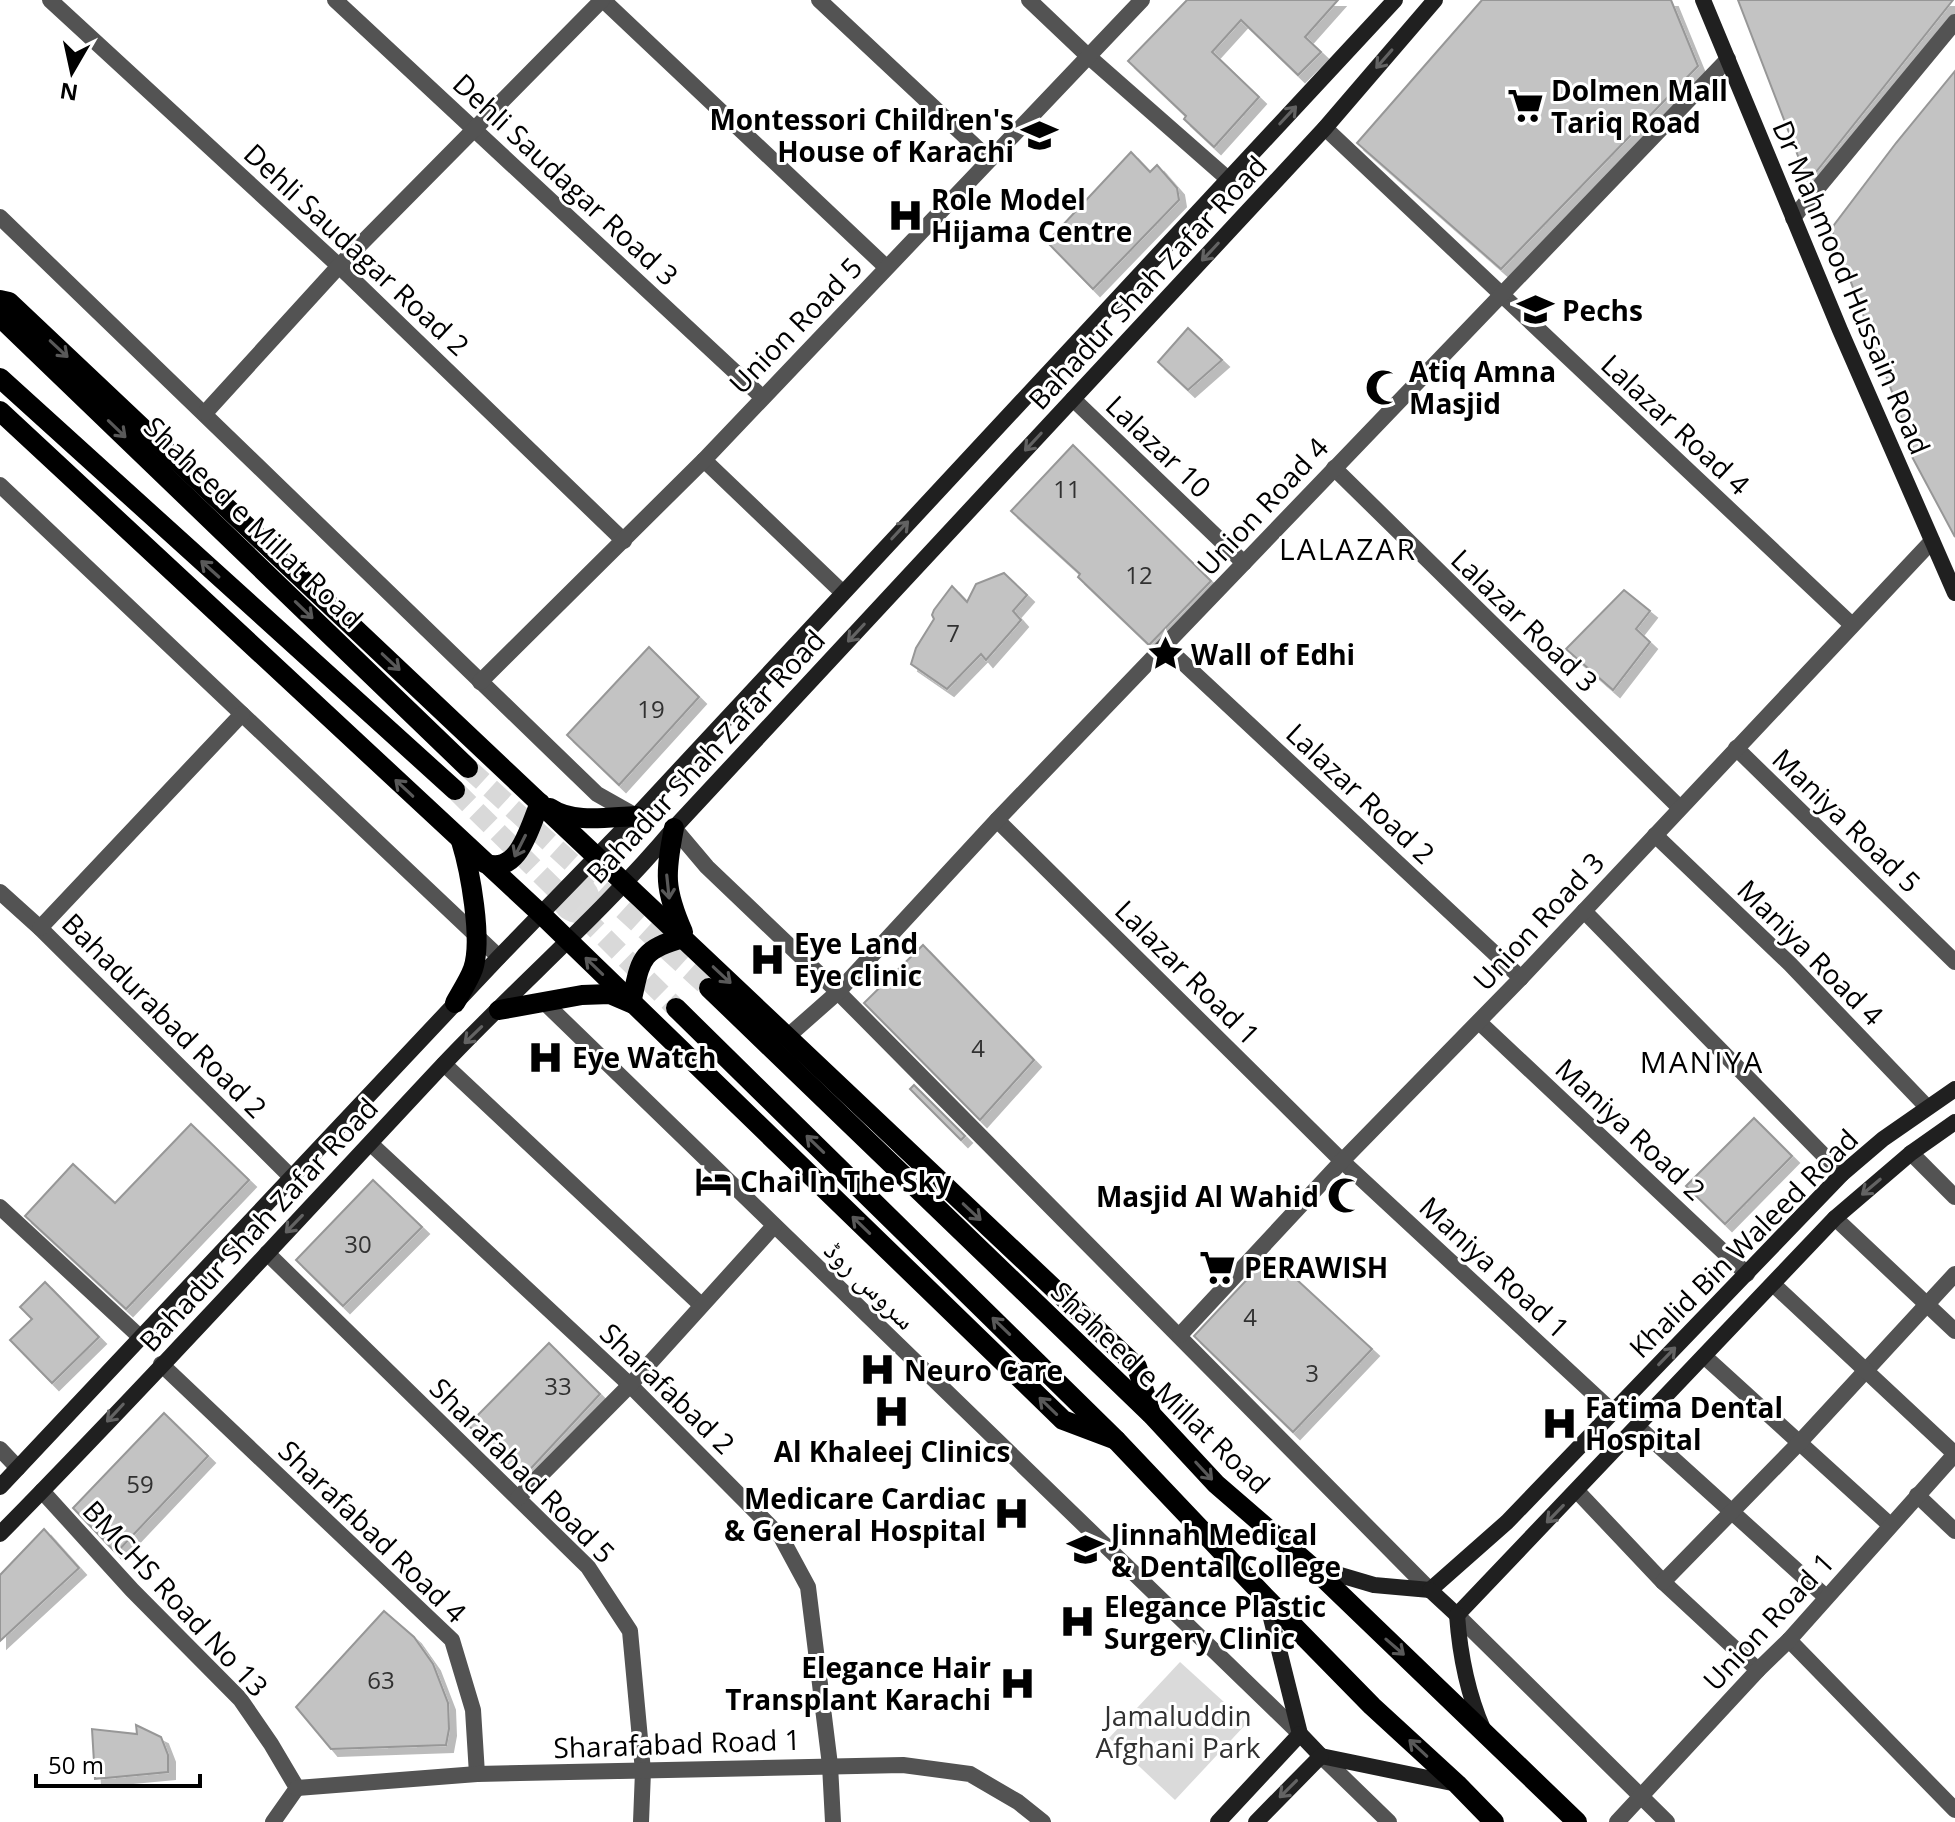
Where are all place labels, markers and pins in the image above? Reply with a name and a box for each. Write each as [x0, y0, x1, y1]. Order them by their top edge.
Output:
place label: Dolmen Mall Tariq Road [1551, 71, 1728, 141]
supermarket icon: Dolmen Mall Tariq Road [1506, 87, 1544, 125]
place label: Montessori Children's House of Karachi [709, 100, 1014, 170]
school or university icon: Montessori Children's House of Karachi [1021, 116, 1059, 154]
place label: Role Model Hijama Centre [931, 180, 1132, 250]
hospital icon: Role Model Hijama Centre [886, 196, 924, 234]
school or university icon: Pechs [1517, 291, 1555, 329]
place label: Pechs [1562, 291, 1643, 329]
place label: Atiq Amna Masjid [1409, 352, 1556, 422]
mosque icon: Atiq Amna Masjid [1364, 368, 1402, 406]
place icon: Wall of Edhi [1146, 635, 1184, 673]
place label: Wall of Edhi [1191, 635, 1355, 673]
place label: Eye Land Eye clinic [794, 924, 922, 994]
hospital icon: Eye Land Eye clinic [749, 940, 787, 978]
hospital icon: Eye Watch [527, 1038, 565, 1076]
place label: Eye Watch [572, 1038, 716, 1076]
hotel icon: Chai In The Sky [695, 1162, 733, 1200]
place label: Chai In The Sky [740, 1162, 951, 1200]
place label: Masjid Al Wahid [1096, 1177, 1319, 1215]
mosque icon: Masjid Al Wahid [1326, 1177, 1364, 1215]
supermarket icon: PERAWISH [1199, 1248, 1237, 1286]
place label: PERAWISH [1244, 1248, 1388, 1286]
hospital icon: Neuro Care [859, 1351, 897, 1389]
place label: Neuro Care [904, 1351, 1063, 1389]
place label: Fatima Dental Hospital [1585, 1388, 1783, 1458]
hospital icon: Al Khaleej Clinics [873, 1392, 911, 1430]
hospital icon: Fatima Dental Hospital [1540, 1404, 1578, 1442]
place label: Al Khaleej Clinics [774, 1432, 1010, 1470]
place label: Medicare Cardiac & General Hospital [724, 1479, 986, 1549]
hospital icon: Medicare Cardiac & General Hospital [993, 1495, 1031, 1533]
place label: Jinnah Medical & Dental College [1108, 1515, 1341, 1585]
school or university icon: Jinnah Medical & Dental College [1066, 1531, 1104, 1569]
place label: Elegance Plastic Surgery Clinic [1104, 1587, 1326, 1657]
hospital icon: Elegance Plastic Surgery Clinic [1059, 1603, 1097, 1641]
place label: Elegance Hair Transplant Karachi [725, 1648, 991, 1718]
hospital icon: Elegance Hair Transplant Karachi [998, 1664, 1036, 1702]

